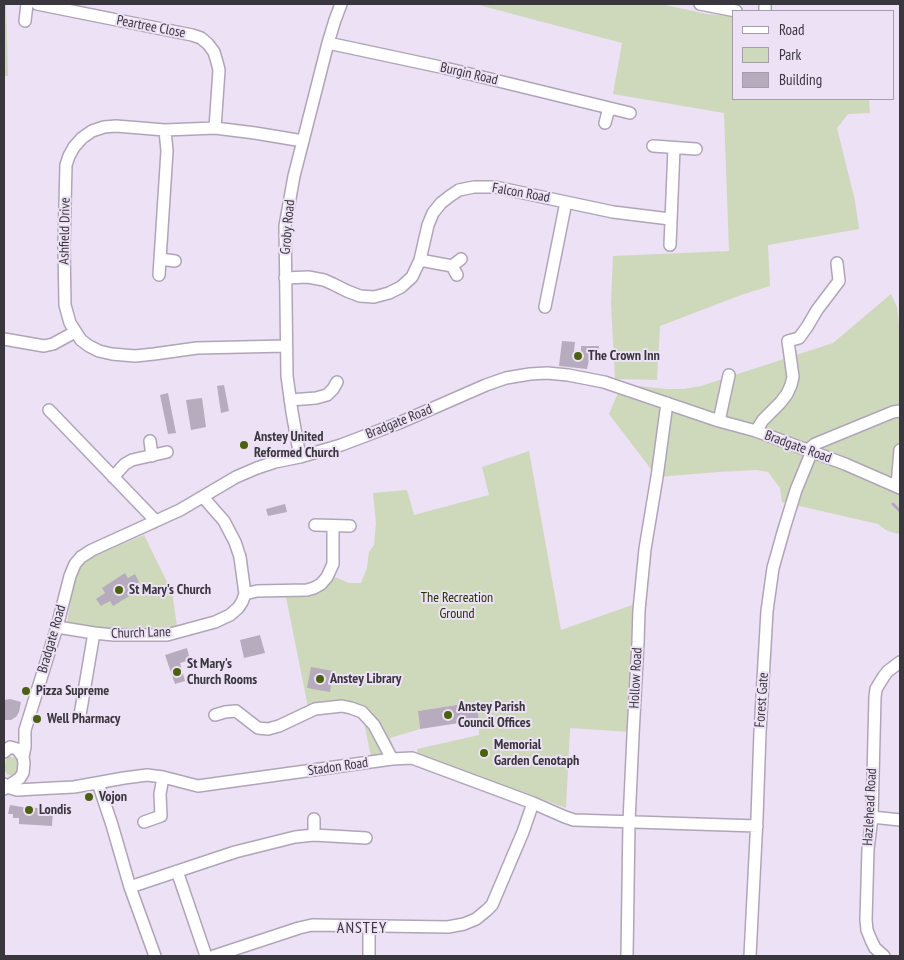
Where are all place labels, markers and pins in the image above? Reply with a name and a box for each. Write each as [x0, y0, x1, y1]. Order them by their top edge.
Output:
place label: The Crown Inn [588, 348, 660, 364]
marker: The Crown Inn [572, 350, 584, 362]
place label: Anstey United Reformed Church [254, 429, 339, 462]
marker: Anstey United Reformed Church [238, 439, 250, 451]
place label: St Mary's Church [129, 582, 211, 598]
marker: St Mary's Church [113, 584, 125, 596]
place label: St Mary's Church Rooms [187, 656, 257, 689]
marker: St Mary's Church Rooms [171, 666, 183, 678]
place label: Anstey Library [330, 671, 401, 687]
marker: Anstey Library [314, 673, 326, 685]
place label: Pizza Supreme [36, 683, 109, 699]
marker: Pizza Supreme [20, 685, 32, 697]
place label: Anstey Parish Council Offices [458, 699, 531, 732]
marker: Anstey Parish Council Offices [442, 709, 454, 721]
place label: Well Pharmacy [47, 711, 120, 727]
marker: Well Pharmacy [31, 713, 43, 725]
place label: Memorial Garden Cenotaph [494, 737, 579, 770]
marker: Memorial Garden Cenotaph [478, 747, 490, 759]
place label: Vojon [99, 789, 127, 805]
marker: Vojon [83, 791, 95, 803]
place label: Londis [39, 802, 71, 818]
marker: Londis [23, 804, 35, 816]

